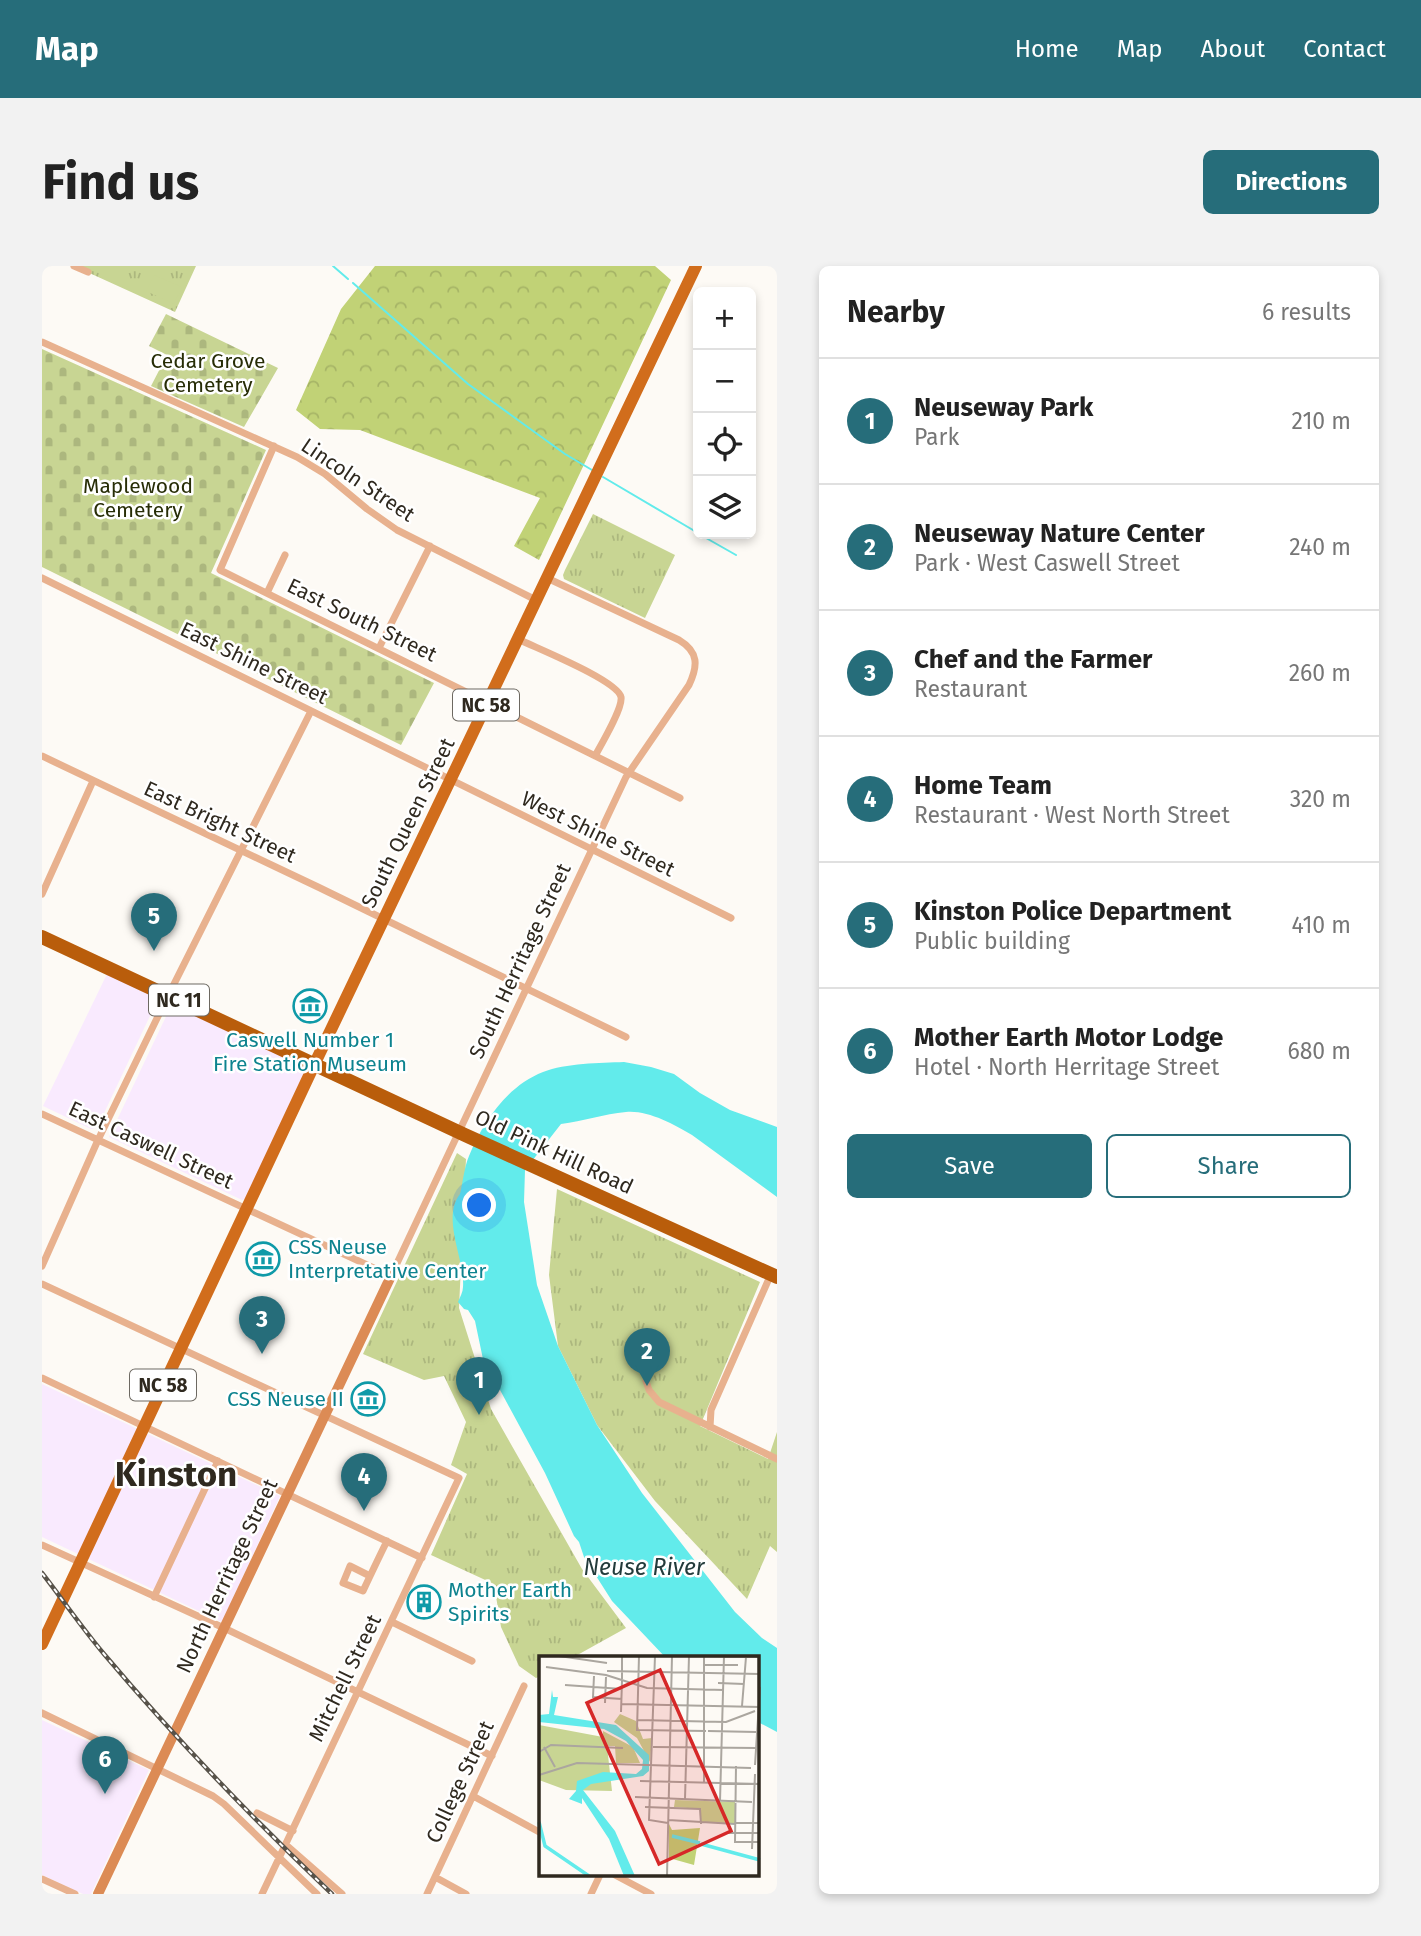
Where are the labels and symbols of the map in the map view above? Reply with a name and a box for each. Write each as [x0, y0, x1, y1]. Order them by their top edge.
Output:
park label: Cedar Grove Cemetery [150, 348, 266, 398]
street label: Lincoln Street [296, 432, 420, 528]
park label: Maplewood Cemetery [83, 473, 193, 523]
street label: East South Street [283, 572, 442, 668]
street label: East Shine Street [176, 616, 332, 710]
road number: NC 58 [453, 690, 519, 720]
street label: South Queen Street [356, 733, 461, 912]
street label: East Bright Street [140, 775, 301, 869]
street label: West Shine Street [517, 786, 679, 883]
street label: South Herritage Street [463, 859, 577, 1063]
pin: 5 [131, 893, 177, 951]
road number: NC 11 [149, 985, 209, 1016]
museum icon: Caswell Number 1 Fire Station Museum [291, 987, 329, 1025]
place label: Caswell Number 1 Fire Station Museum [213, 1027, 407, 1077]
street label: East Caswell Street [64, 1095, 238, 1195]
street label: Old Pink Hill Road [471, 1104, 637, 1200]
your location [462, 1188, 496, 1222]
place label: CSS Neuse Interpretative Center [288, 1234, 486, 1284]
museum icon: CSS Neuse Interpretative Center [244, 1240, 282, 1278]
pin: 3 [239, 1296, 285, 1354]
pin: 2 [624, 1328, 670, 1386]
pin: 1 [456, 1357, 502, 1415]
road number: NC 58 [130, 1370, 196, 1400]
museum icon: CSS Neuse II [349, 1380, 387, 1418]
place label: CSS Neuse II [227, 1386, 344, 1412]
district label: Kinston [115, 1453, 237, 1495]
pin: 4 [341, 1453, 387, 1511]
street label: North Herritage Street [171, 1474, 284, 1677]
water label: Neuse River [583, 1553, 706, 1581]
place label: Mother Earth Spirits [448, 1577, 572, 1627]
building icon: Mother Earth Spirits [405, 1583, 443, 1621]
street label: Mitchell Street [303, 1610, 387, 1746]
inset map [539, 1656, 760, 1876]
street label: College Street [420, 1716, 500, 1847]
pin: 6 [82, 1736, 128, 1794]

